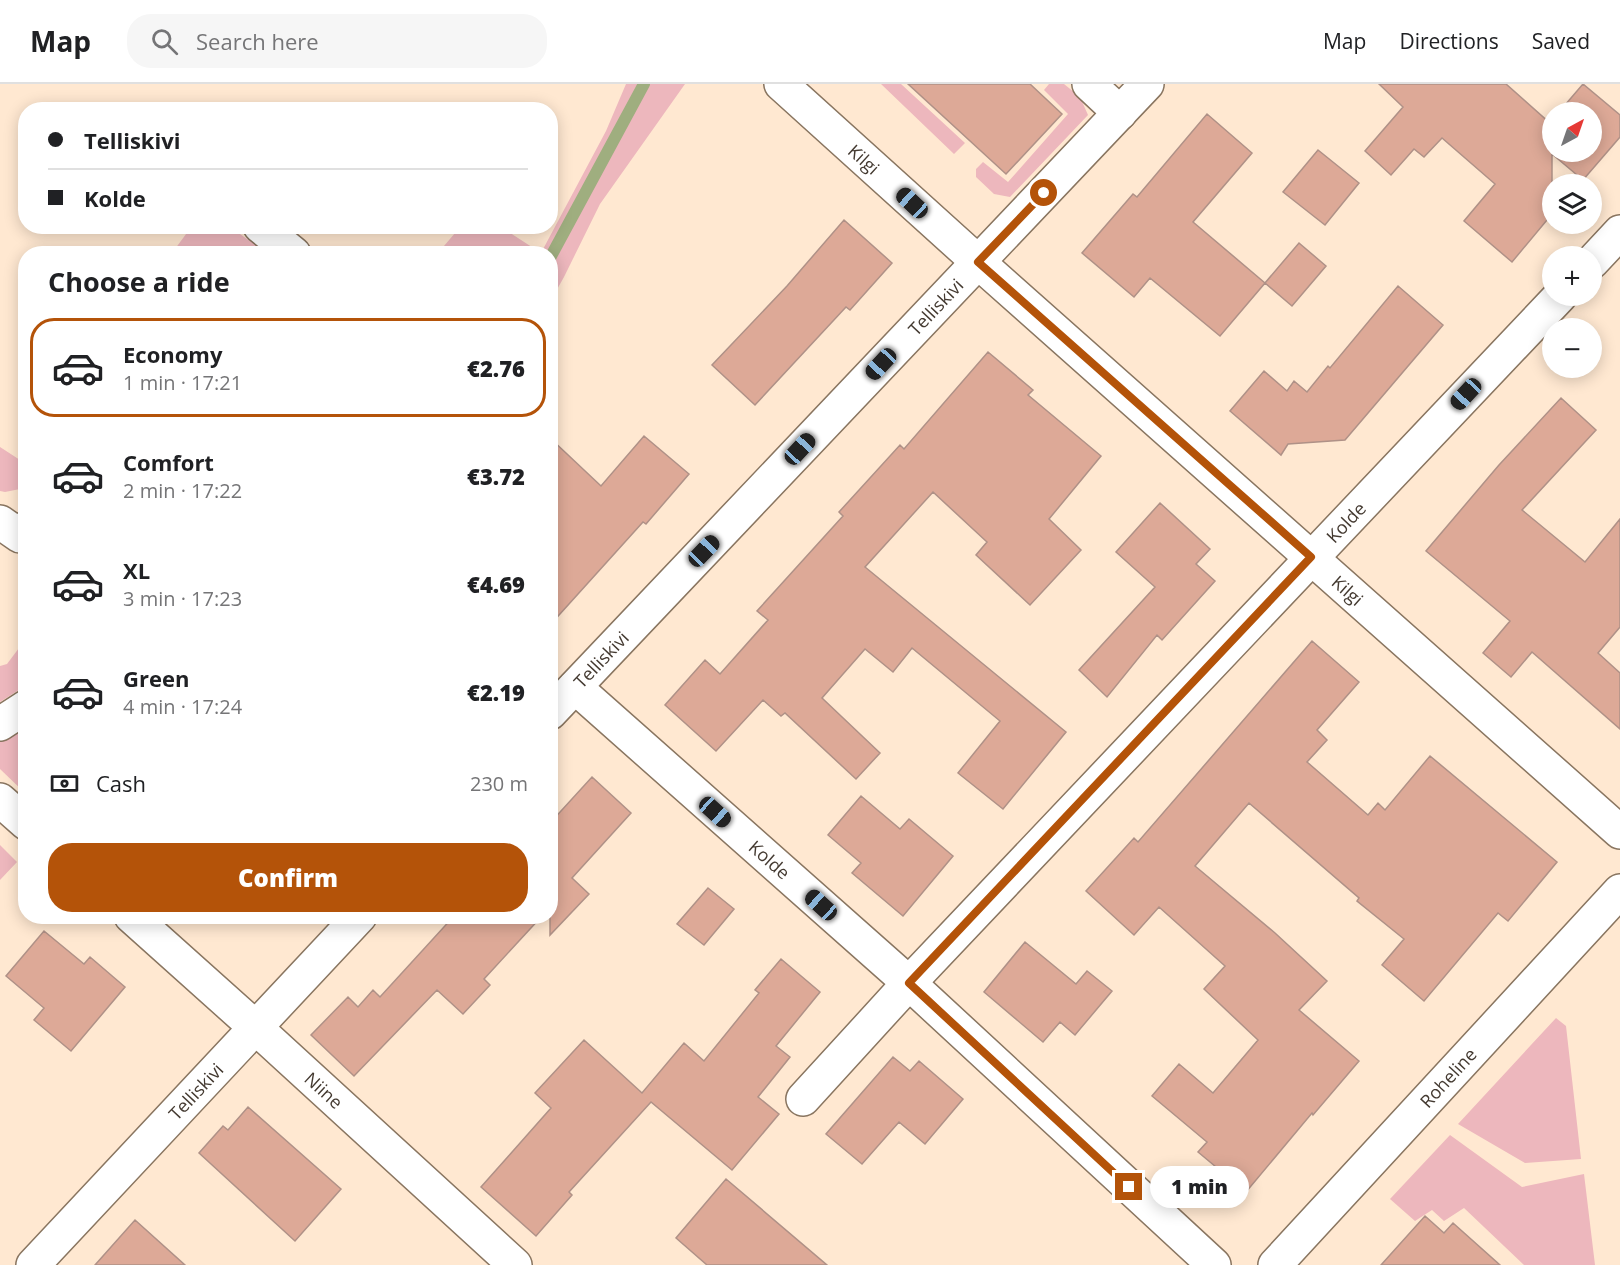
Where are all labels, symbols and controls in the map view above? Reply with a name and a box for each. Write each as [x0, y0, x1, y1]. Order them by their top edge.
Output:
search box [127, 14, 547, 68]
text: Map [30, 22, 91, 60]
icon: search [148, 25, 181, 58]
text: Search here [196, 26, 319, 56]
text: Map [1323, 27, 1366, 55]
text: Directions [1399, 27, 1499, 55]
text: Saved [1532, 27, 1590, 55]
north arrow [1542, 102, 1602, 162]
map controls [1542, 102, 1602, 378]
text: Telliskivi [84, 125, 180, 155]
street label: Kilgi [843, 139, 885, 180]
button: layers [1542, 174, 1602, 234]
route start [1030, 179, 1057, 206]
text: Kolde [84, 183, 146, 213]
car [893, 184, 931, 222]
button: + [1542, 246, 1602, 306]
text: Choose a ride [48, 263, 230, 300]
street label: Telliskivi [903, 273, 968, 340]
button: − [1542, 318, 1602, 378]
text: Economy [123, 339, 222, 369]
icon: car [51, 341, 105, 395]
car [862, 345, 900, 383]
text: €2.76 [467, 353, 525, 383]
text: 1 min · 17:21 [123, 369, 242, 396]
car [1447, 375, 1485, 413]
car [781, 430, 819, 468]
text: Comfort [123, 447, 214, 477]
icon: car [51, 449, 105, 503]
text: €3.72 [467, 461, 525, 491]
text: 2 min · 17:22 [123, 477, 242, 504]
street label: Kolde [1321, 497, 1371, 548]
car [685, 532, 723, 570]
text: XL [123, 555, 150, 585]
icon: car [51, 557, 105, 611]
text: €4.69 [467, 569, 525, 599]
street label: Kilgi [1327, 570, 1369, 611]
text: 3 min · 17:23 [123, 585, 242, 612]
street label: Telliskivi [568, 626, 634, 693]
text: Green [123, 663, 189, 693]
icon: car [51, 665, 105, 719]
text: €2.19 [467, 677, 525, 707]
text: 4 min · 17:24 [123, 693, 242, 720]
icon: cash [48, 767, 81, 800]
text: Cash [96, 768, 146, 798]
text: 230 m [470, 770, 528, 797]
car [696, 793, 734, 831]
street label: Kolde [744, 835, 795, 884]
button: Confirm [48, 843, 528, 912]
car [802, 886, 840, 924]
street label: Roheline [1414, 1042, 1482, 1113]
street label: Telliskivi [163, 1058, 228, 1125]
street label: Niine [300, 1067, 348, 1114]
callout: 1 min [1150, 1166, 1249, 1208]
route end [1115, 1173, 1142, 1200]
text: 1 min [1171, 1173, 1228, 1200]

